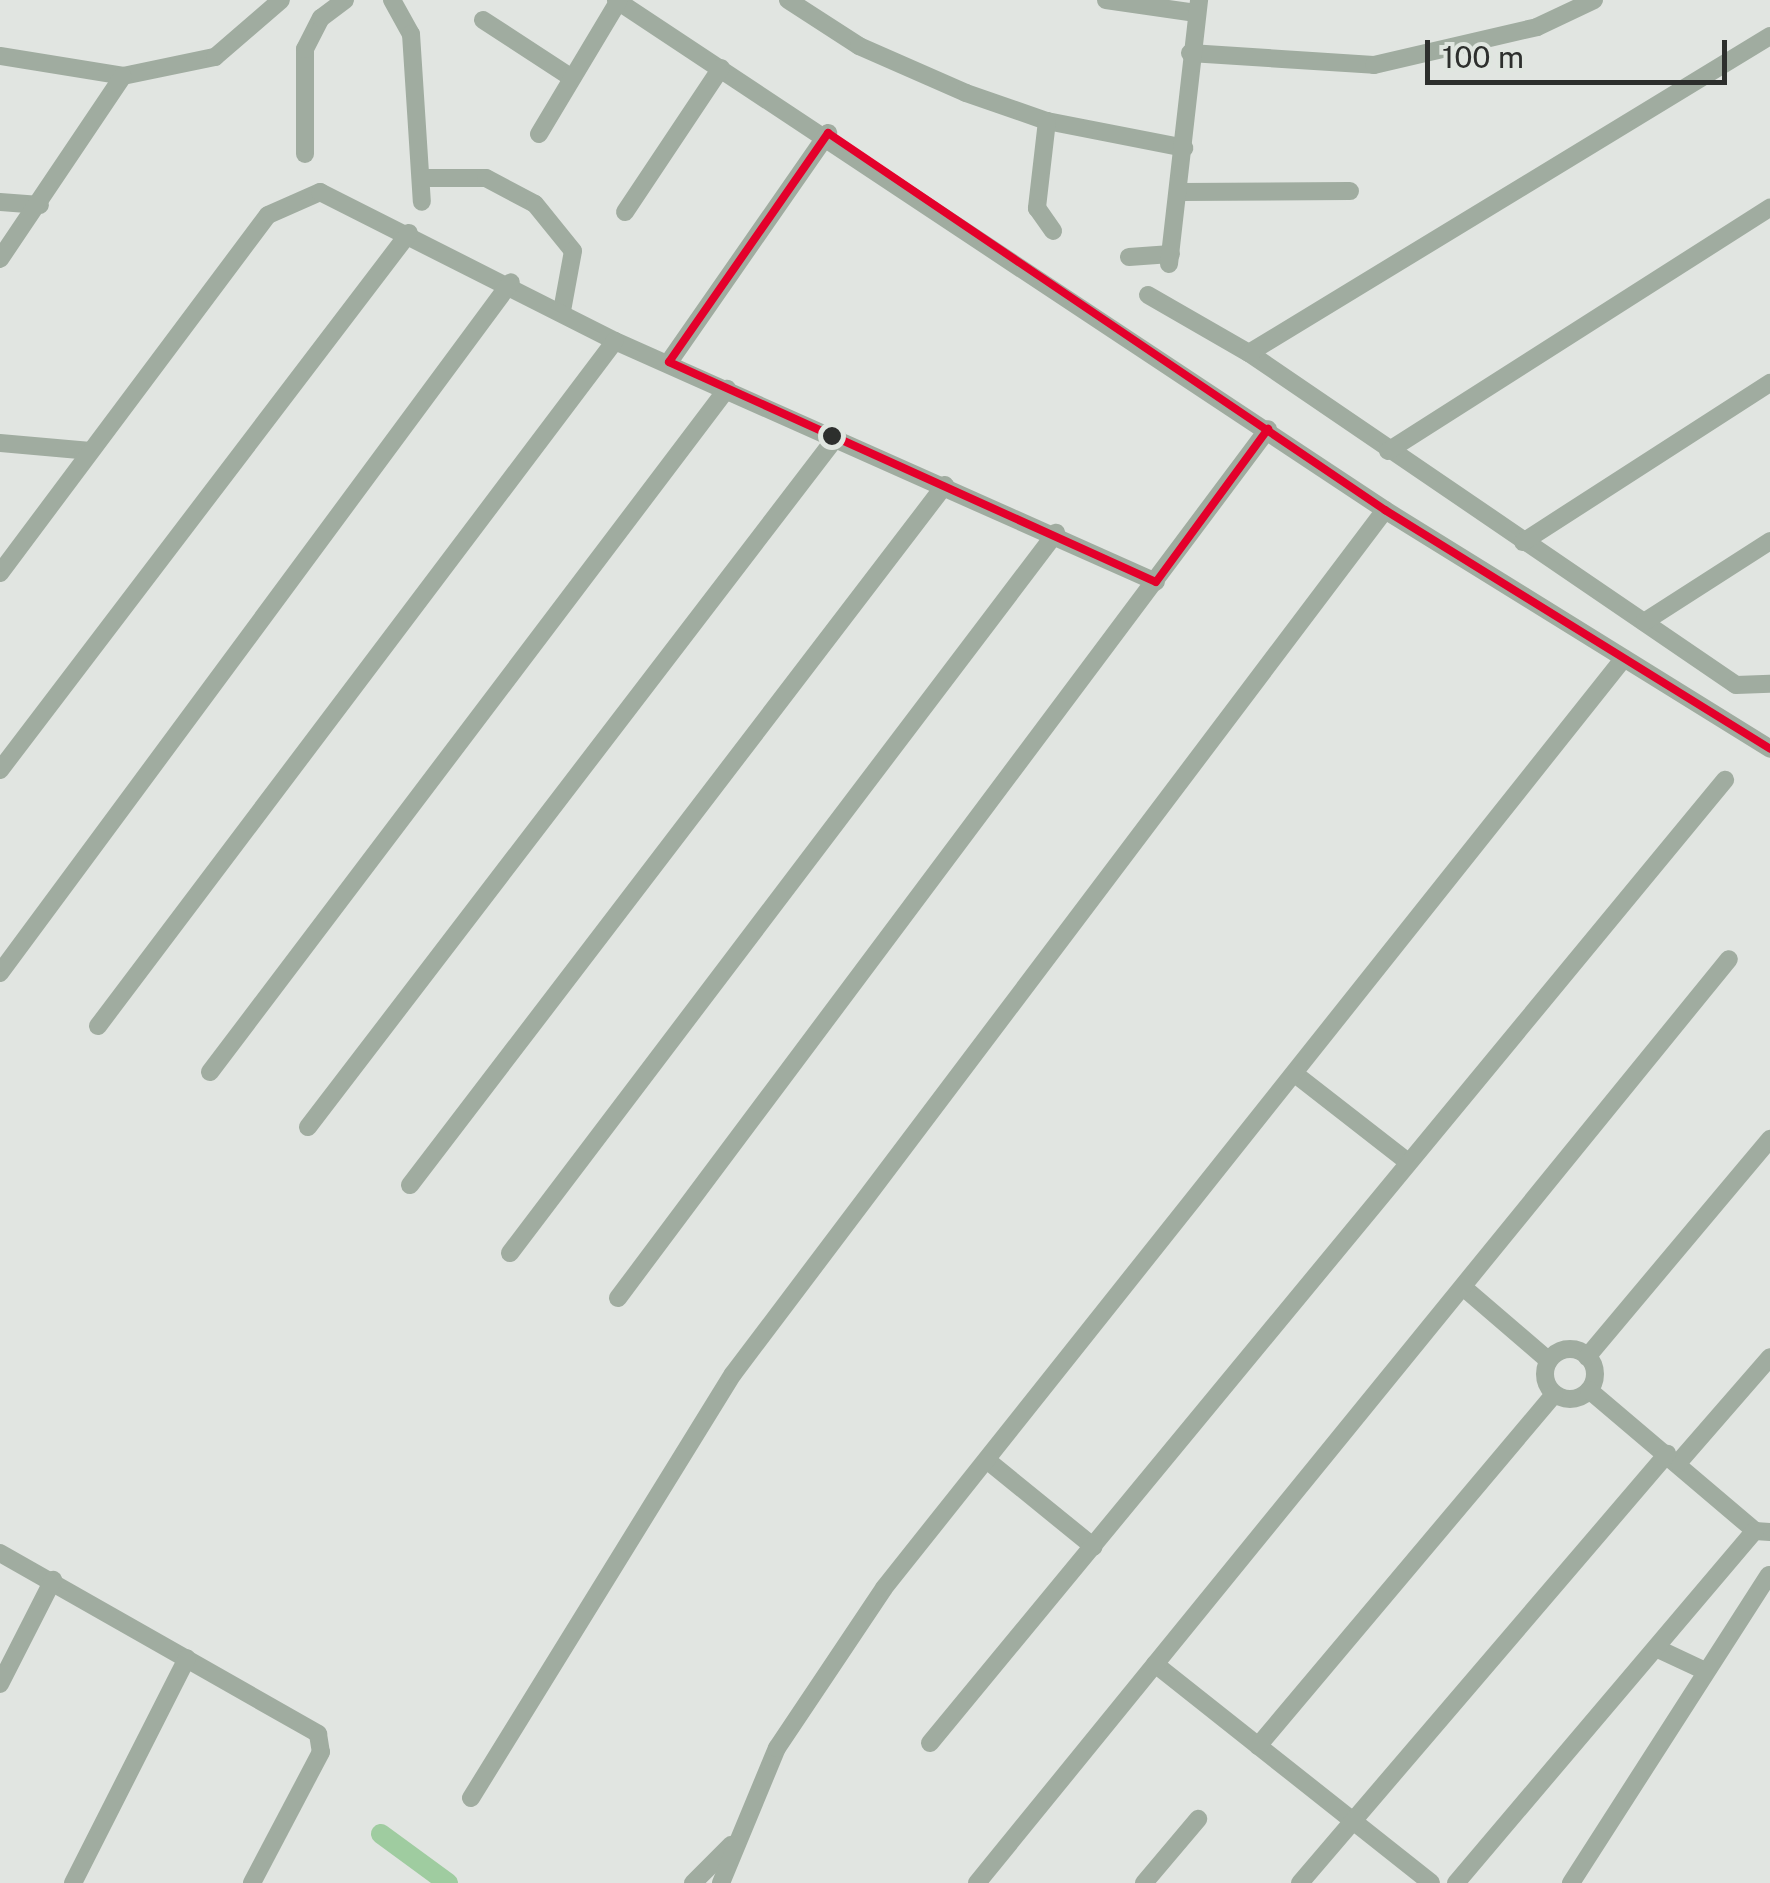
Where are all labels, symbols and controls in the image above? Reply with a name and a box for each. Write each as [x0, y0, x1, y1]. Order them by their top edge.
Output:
scale bar [1430, 20, 1732, 82]
text: 100 m [1442, 39, 1524, 75]
unlabelled marker [822, 426, 842, 446]

